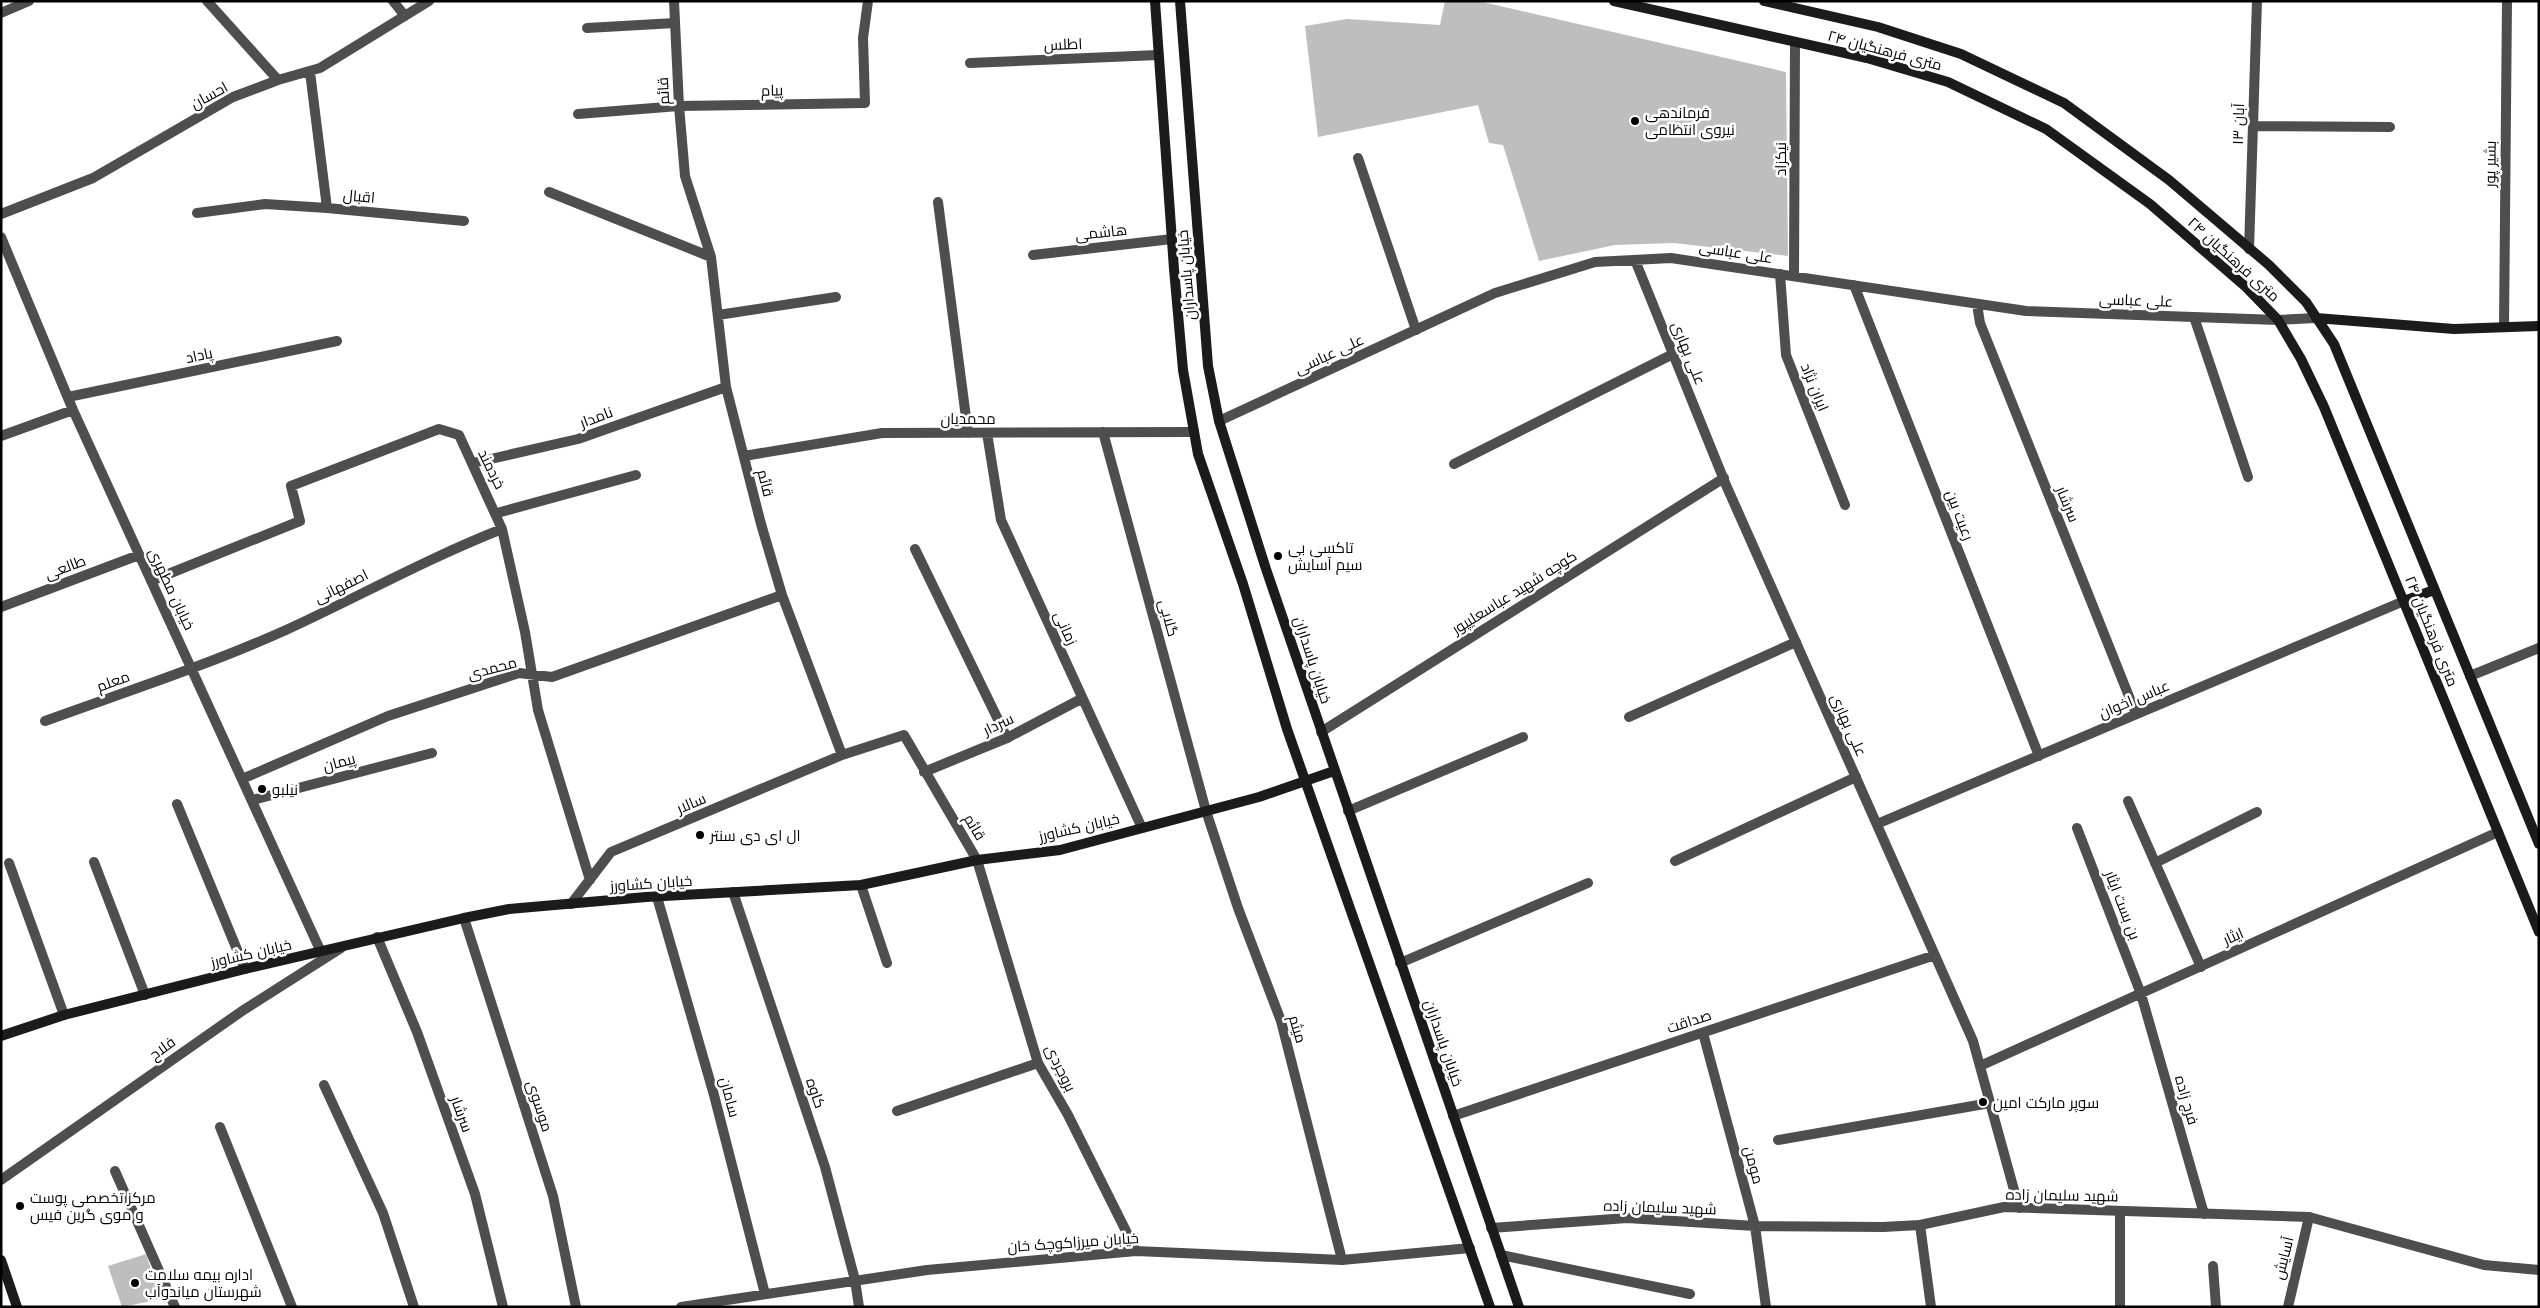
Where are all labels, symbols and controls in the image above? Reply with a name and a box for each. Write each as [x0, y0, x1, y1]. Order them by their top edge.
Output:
street label: ۲۴ متری فرهنگیان [1825, 27, 1944, 75]
street label: اطلس [1043, 35, 1083, 55]
street label: قائم [654, 77, 674, 105]
street label: احسان [188, 78, 231, 114]
street label: پیام [761, 81, 783, 101]
street label: ۱۳ آبان [2229, 103, 2249, 145]
place label: فرماندهی نیروی انتظامی [1645, 104, 1735, 140]
marker: فرماندهی نیروی انتظامی [1629, 115, 1641, 127]
street label: بشیر پور [2481, 141, 2501, 188]
street label: نیکزاد [1772, 142, 1790, 176]
street label: اقبال [342, 186, 376, 207]
street label: ۲۴ متری فرهنگیان [2183, 213, 2283, 306]
street label: هاشمی [1074, 221, 1128, 245]
street label: خیابان پاسداران [1174, 229, 1200, 321]
street label: علی عباسی [1698, 238, 1774, 268]
street label: علی عباسی [2099, 290, 2173, 312]
street label: علی بهاری [1667, 319, 1709, 388]
street label: علی عباسی [1292, 331, 1367, 379]
street label: پاداد [184, 344, 214, 368]
street label: ایران نژاد [1796, 360, 1832, 414]
street label: نامدار [576, 403, 615, 432]
street label: محمدیان [940, 410, 996, 429]
street label: خردمند [474, 446, 509, 492]
street label: قائم [752, 468, 778, 499]
street label: سرشار [2052, 483, 2083, 525]
street label: رعیت بین [1941, 487, 1977, 543]
place label: تاکسی بی سیم آسایش [1288, 539, 1362, 575]
street label: خیابان مطهری [144, 545, 198, 634]
street label: کوچه شهید عباسعلیپور [1448, 547, 1581, 640]
marker: تاکسی بی سیم آسایش [1272, 550, 1284, 562]
street label: طالعی [42, 551, 89, 584]
street label: اصفهانی [311, 566, 371, 608]
street label: ۲۴ متری فرهنگیان [2400, 573, 2462, 689]
street label: گلابی [1154, 598, 1182, 639]
street label: زمانی [1049, 608, 1081, 648]
street label: خیابان پاسداران [1289, 614, 1335, 706]
street label: محمدی [466, 653, 519, 685]
street label: معلم [94, 667, 132, 697]
street label: عباس اخوان [2096, 677, 2173, 723]
street label: علی بهاری [1826, 691, 1870, 760]
street label: سردار [979, 710, 1016, 740]
street label: پیمان [321, 750, 358, 776]
place label: نیلبو [272, 781, 298, 799]
marker: نیلبو [256, 783, 268, 795]
street label: سالار [673, 789, 709, 818]
street label: خیابان کشاورز [1036, 809, 1122, 847]
street label: قائم [959, 811, 989, 844]
place label: ال ای دی سنتر [709, 827, 800, 846]
marker: ال ای دی سنتر [694, 829, 706, 841]
street label: بن بست ایثار [2100, 867, 2144, 943]
street label: خیابان کشاورز [608, 872, 693, 896]
street label: ایثار [2219, 924, 2246, 949]
street label: خیابان کشاورز [208, 935, 294, 973]
street label: خیابان پاسداران [1419, 997, 1467, 1089]
street label: صداقت [1665, 1006, 1713, 1036]
street label: میثم [1284, 1013, 1310, 1046]
street label: فلاح [146, 1033, 180, 1065]
street label: بروجردی [1041, 1042, 1080, 1095]
street label: فرج زاده [2169, 1073, 2202, 1127]
street label: سامان [715, 1075, 744, 1119]
street label: کاوه [802, 1076, 829, 1111]
street label: موسوی [522, 1078, 556, 1134]
street label: سرشار [446, 1093, 476, 1135]
place label: سوپر مارکت امین [1993, 1094, 2099, 1113]
marker: سوپر مارکت امین [1977, 1096, 1989, 1108]
street label: مومن [1739, 1144, 1767, 1186]
street label: شهید سلیمان زاده [2005, 1186, 2119, 1206]
place label: مرکز تخصصی پوست و موی گرین فیس [30, 1189, 156, 1225]
street label: شهید سلیمان زاده [1603, 1197, 1717, 1219]
marker: مرکز تخصصی پوست و موی گرین فیس [14, 1200, 26, 1212]
street label: خیابان میرزاکوچک خان [1007, 1229, 1139, 1257]
street label: آسایش [2269, 1235, 2298, 1282]
place label: اداره بیمه سلامت شهرستان میاندوآب [145, 1266, 262, 1302]
marker: اداره بیمه سلامت شهرستان میاندوآب [129, 1277, 141, 1289]

